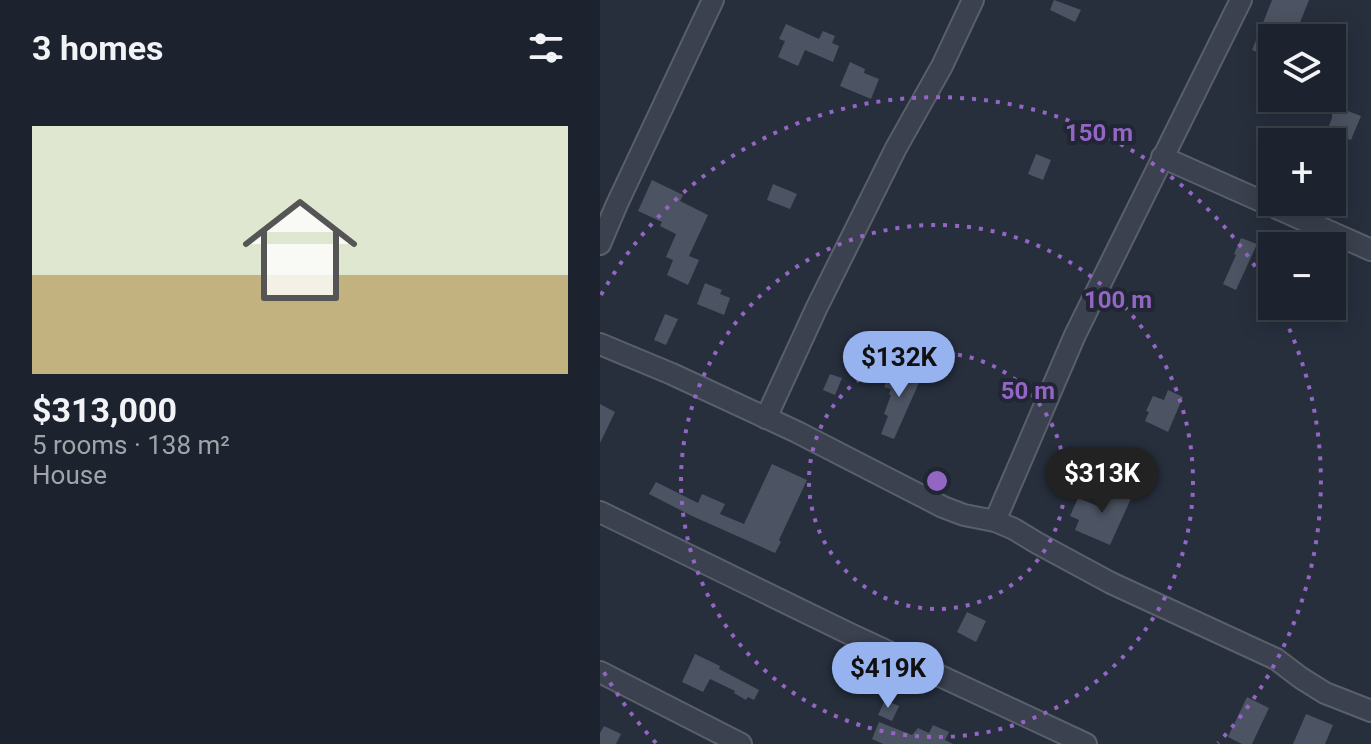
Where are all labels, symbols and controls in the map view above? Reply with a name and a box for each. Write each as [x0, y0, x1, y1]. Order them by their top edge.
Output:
map controls [1258, 24, 1346, 320]
button: layers [1258, 24, 1346, 112]
icon: filters [524, 26, 568, 70]
text: 3 homes [32, 28, 163, 68]
text: 150 m [1065, 119, 1133, 147]
button: + [1258, 128, 1346, 216]
icon: home [228, 178, 372, 322]
button: − [1258, 232, 1346, 320]
text: 100 m [1084, 286, 1152, 314]
pin: $132K [843, 331, 955, 399]
text: $132K [861, 342, 937, 372]
text: 50 m [1001, 377, 1055, 405]
text: $313,000 [32, 390, 177, 430]
text: 5 rooms · 138 m² [32, 430, 230, 460]
pin: $313K [1046, 447, 1158, 515]
text: $313K [1064, 458, 1140, 488]
text: House [32, 460, 107, 490]
centre of rings [923, 467, 951, 495]
pin: $419K [832, 642, 944, 710]
text: $419K [850, 653, 926, 683]

